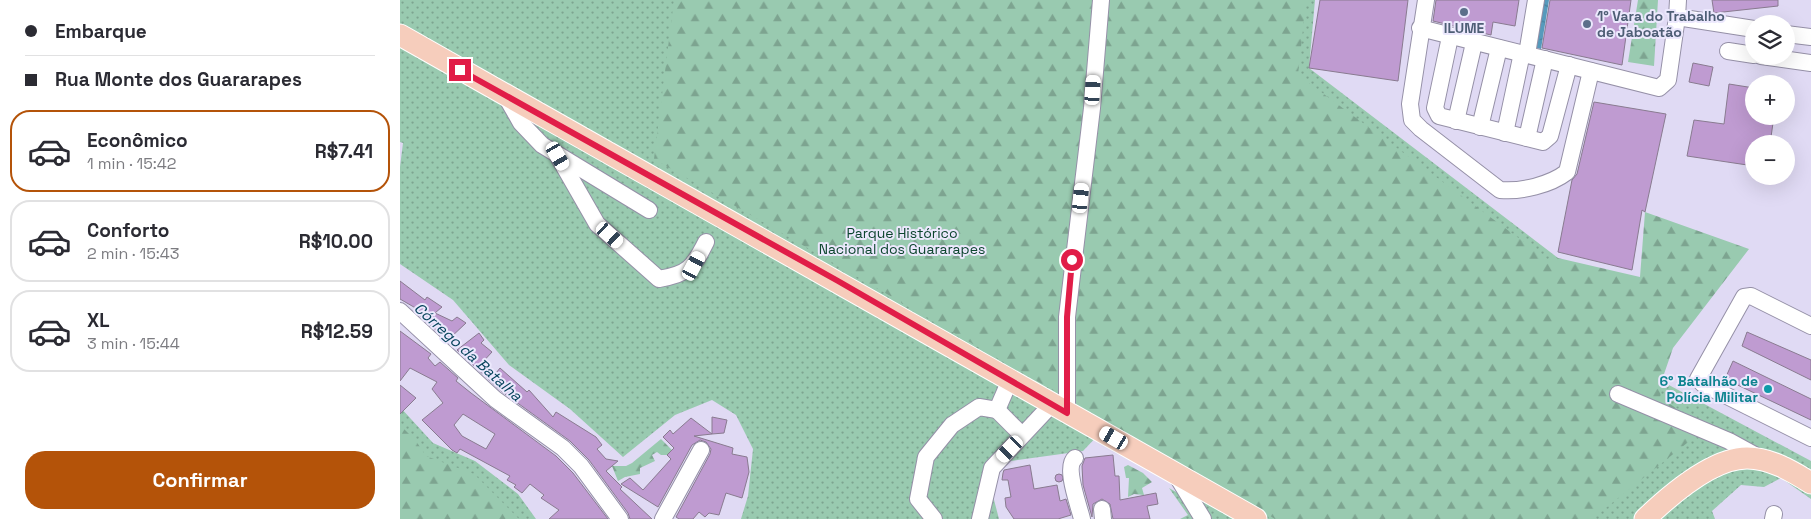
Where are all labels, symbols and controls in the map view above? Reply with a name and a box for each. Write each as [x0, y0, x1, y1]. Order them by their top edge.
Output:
marker: ILUME [1458, 6, 1470, 18]
place label: 1° Vara do Trabalho de Jaboatão [1597, 7, 1725, 41]
map controls [1745, 15, 1795, 185]
button: layers [1745, 15, 1795, 65]
marker: 1° Vara do Trabalho de Jaboatão [1581, 18, 1593, 30]
text: Embarque [55, 19, 147, 44]
place label: ILUME [1444, 19, 1484, 37]
route end [449, 59, 471, 81]
text: Rua Monte dos Guararapes [55, 67, 302, 92]
car [1084, 75, 1101, 105]
button: + [1745, 75, 1795, 125]
text: Econômico [87, 128, 188, 153]
icon: car [27, 129, 72, 174]
button: − [1745, 135, 1795, 185]
text: R$7.41 [315, 139, 373, 164]
car [544, 139, 571, 173]
text: 1 min · 15:42 [87, 153, 176, 174]
car [1071, 182, 1090, 214]
text: Conforto [87, 218, 169, 243]
icon: car [27, 219, 72, 264]
car [593, 219, 626, 251]
park label: Parque Histórico Nacional dos Guararapes [819, 224, 985, 258]
text: R$10.00 [299, 229, 373, 254]
text: 2 min · 15:43 [87, 243, 179, 264]
car [680, 249, 707, 283]
route start [1061, 249, 1083, 271]
water label: Córrego da Batalha [410, 298, 527, 405]
text: XL [87, 308, 110, 333]
icon: car [27, 309, 72, 354]
text: R$12.59 [301, 319, 373, 344]
text: 3 min · 15:44 [87, 333, 180, 354]
place label: 6° Batalhão de Polícia Militar [1659, 372, 1758, 406]
marker: 6° Batalhão de Polícia Militar [1762, 383, 1774, 395]
car [1097, 424, 1130, 452]
car [994, 433, 1025, 465]
button: Confirmar [25, 451, 375, 509]

